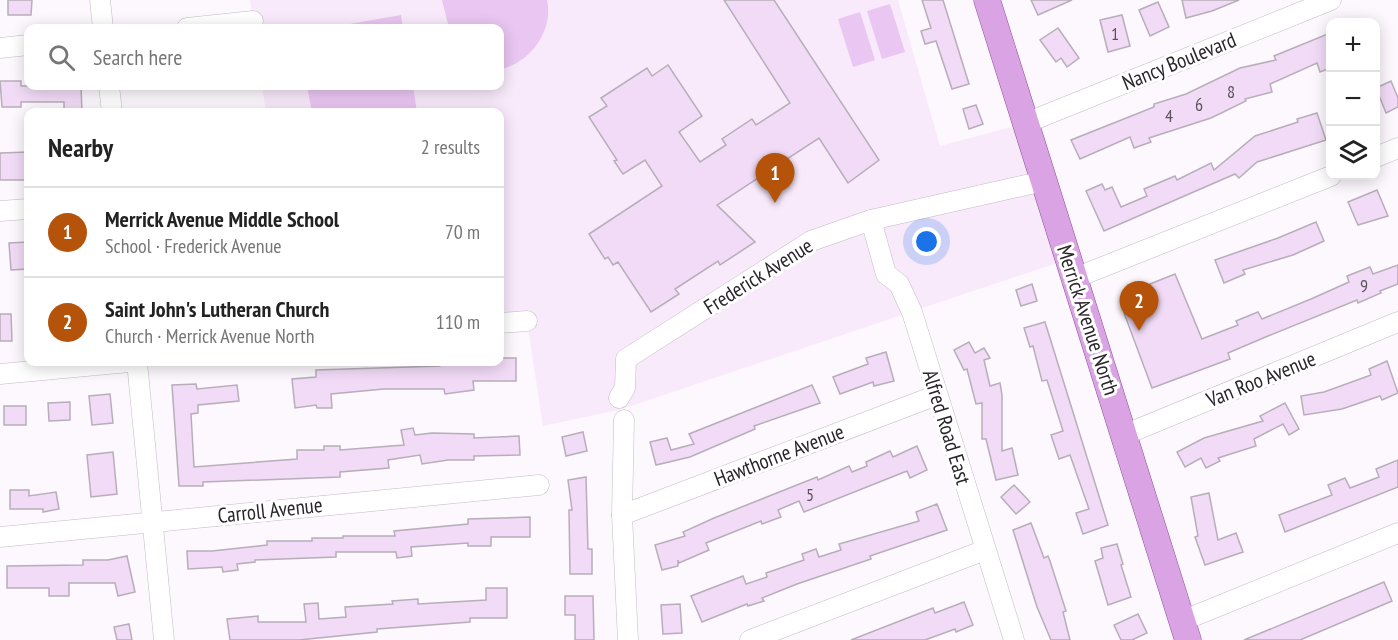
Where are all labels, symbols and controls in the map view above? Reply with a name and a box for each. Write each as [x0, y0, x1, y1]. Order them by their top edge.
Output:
map controls [1326, 18, 1380, 180]
button: + [1326, 18, 1380, 72]
house number: 1 [1111, 22, 1119, 45]
search box [24, 24, 504, 90]
street label: Nancy Boulevard [1118, 26, 1240, 96]
icon: search [45, 41, 78, 74]
text: Search here [93, 43, 182, 71]
button: − [1326, 72, 1380, 126]
house number: 8 [1227, 80, 1235, 103]
house number: 6 [1195, 93, 1203, 116]
house number: 4 [1165, 104, 1173, 127]
button: layers [1326, 126, 1380, 180]
text: Nearby [48, 131, 113, 164]
text: 2 results [421, 134, 480, 160]
pin: 1 [756, 154, 794, 203]
text: Merrick Avenue Middle School [105, 205, 339, 233]
text: 1 [63, 219, 72, 245]
text: 70 m [445, 219, 480, 245]
your location [912, 227, 941, 256]
street label: Frederick Avenue [699, 232, 817, 320]
text: School · Frederick Avenue [105, 233, 282, 259]
street label: Merrick Avenue North [1051, 241, 1125, 399]
house number: 9 [1360, 274, 1368, 297]
pin: 2 [1120, 282, 1158, 331]
text: Saint John's Lutheran Church [105, 295, 329, 323]
text: 2 [63, 309, 72, 335]
text: 110 m [436, 309, 480, 335]
text: Church · Merrick Avenue North [105, 323, 315, 349]
street label: Van Roo Avenue [1202, 345, 1320, 413]
street label: Alfred Road East [917, 366, 977, 488]
street label: Hawthorne Avenue [710, 418, 848, 492]
house number: 5 [806, 483, 814, 506]
street label: Carroll Avenue [216, 491, 324, 529]

